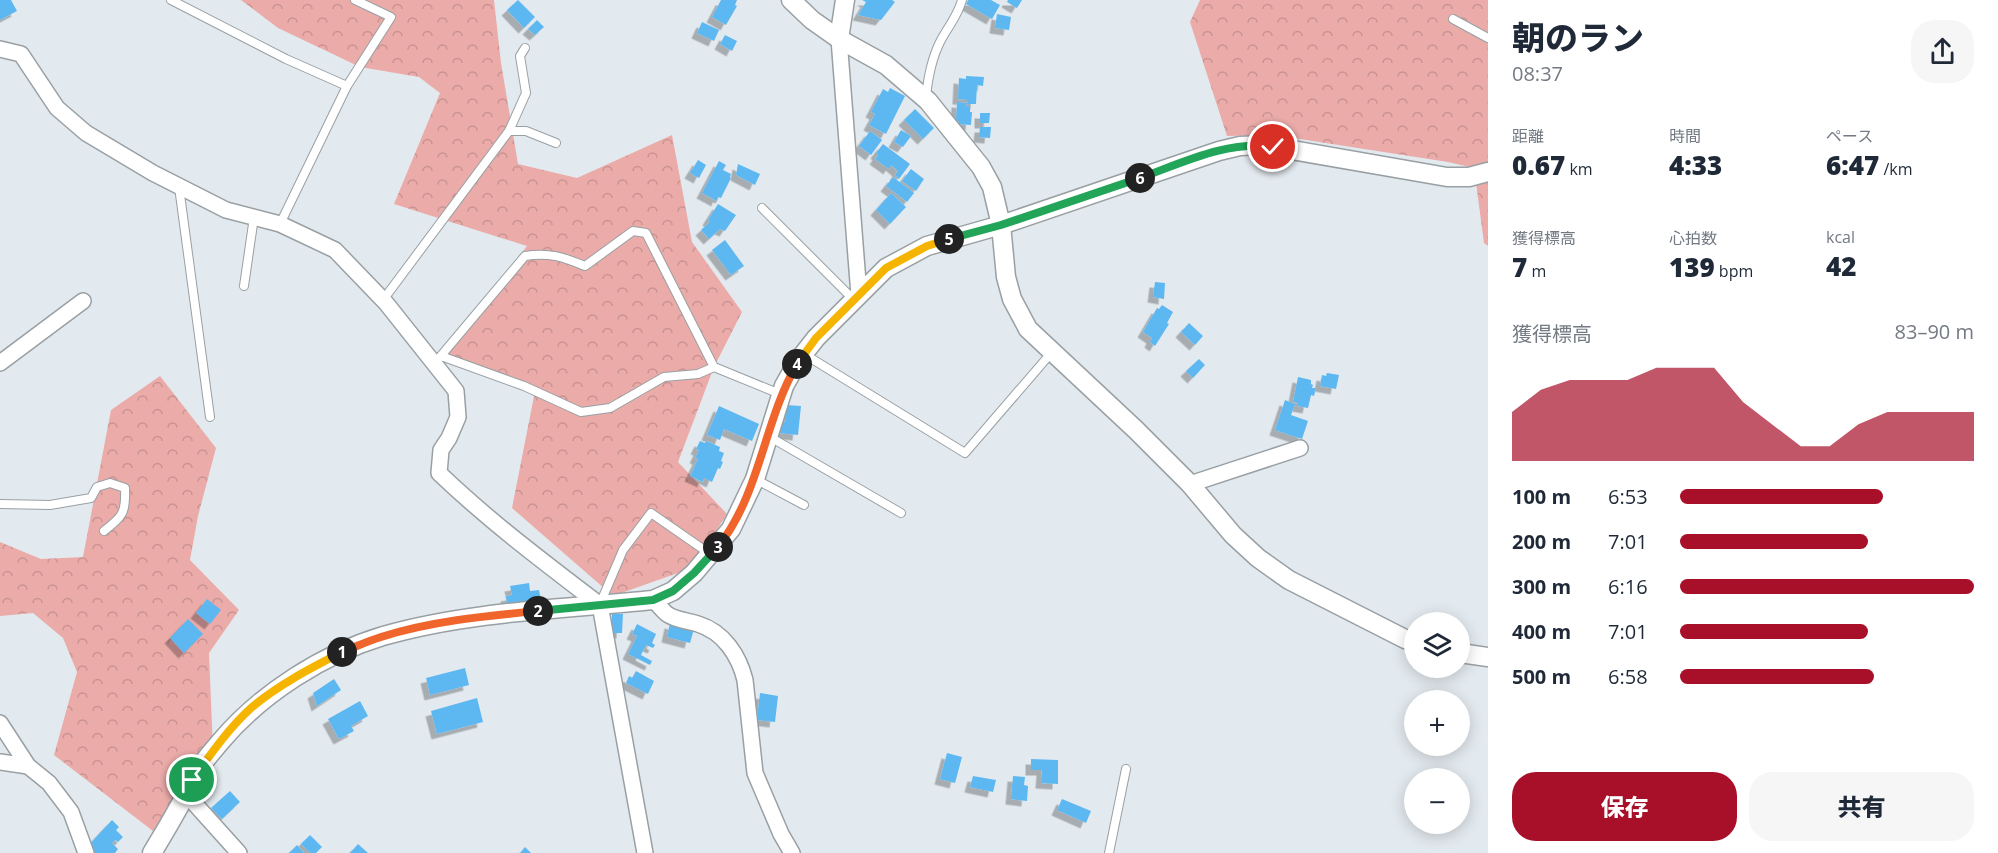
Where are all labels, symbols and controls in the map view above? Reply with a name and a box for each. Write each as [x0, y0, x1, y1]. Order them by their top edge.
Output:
text: 朝のラン [1512, 15, 1644, 60]
button: share [1911, 20, 1974, 83]
text: 08:37 [1512, 60, 1563, 87]
pin [1247, 121, 1298, 172]
text: 距離 [1512, 125, 1544, 147]
text: 時間 [1669, 125, 1701, 147]
text: ペース [1826, 125, 1873, 147]
icon: check [1256, 130, 1289, 163]
text: 0.67 [1512, 147, 1565, 183]
text: 4:33 [1669, 147, 1722, 183]
text: 6:47 [1826, 147, 1879, 183]
text: km [1565, 158, 1593, 180]
text: /km [1879, 158, 1912, 180]
pin: 6 [1125, 163, 1155, 193]
text: 6 [1135, 167, 1145, 189]
pin: 5 [934, 224, 964, 254]
text: kcal [1826, 226, 1855, 248]
text: 獲得標高 [1512, 227, 1576, 249]
text: 心拍数 [1669, 227, 1717, 249]
text: 5 [944, 228, 954, 250]
text: 42 [1826, 248, 1856, 284]
text: 7 [1512, 249, 1527, 285]
text: 139 [1669, 249, 1715, 285]
text: m [1527, 260, 1546, 282]
text: bpm [1715, 260, 1753, 282]
text: 83–90 m [1895, 318, 1974, 345]
text: 獲得標高 [1512, 320, 1592, 347]
pin: 4 [782, 349, 812, 379]
text: 4 [792, 353, 802, 375]
text: 100 m [1512, 483, 1571, 510]
text: 6:53 [1608, 483, 1648, 510]
text: 200 m [1512, 528, 1571, 555]
text: 7:01 [1608, 528, 1648, 555]
pin: 3 [703, 532, 733, 562]
text: 3 [713, 536, 723, 558]
text: 300 m [1512, 573, 1571, 600]
text: 6:16 [1608, 573, 1648, 600]
pin: 2 [523, 596, 553, 626]
text: 2 [533, 600, 543, 622]
map controls [1404, 612, 1470, 834]
button: layers [1404, 612, 1470, 678]
text: 400 m [1512, 618, 1571, 645]
text: 7:01 [1608, 618, 1648, 645]
pin: 1 [327, 637, 357, 667]
text: 1 [337, 641, 347, 663]
text: 500 m [1512, 663, 1571, 690]
text: 6:58 [1608, 663, 1648, 690]
button: + [1404, 690, 1470, 756]
pin [166, 754, 217, 805]
icon: arrive [175, 763, 208, 796]
button: − [1404, 768, 1470, 834]
button: 保存 [1512, 772, 1737, 841]
button: 共有 [1749, 772, 1974, 841]

